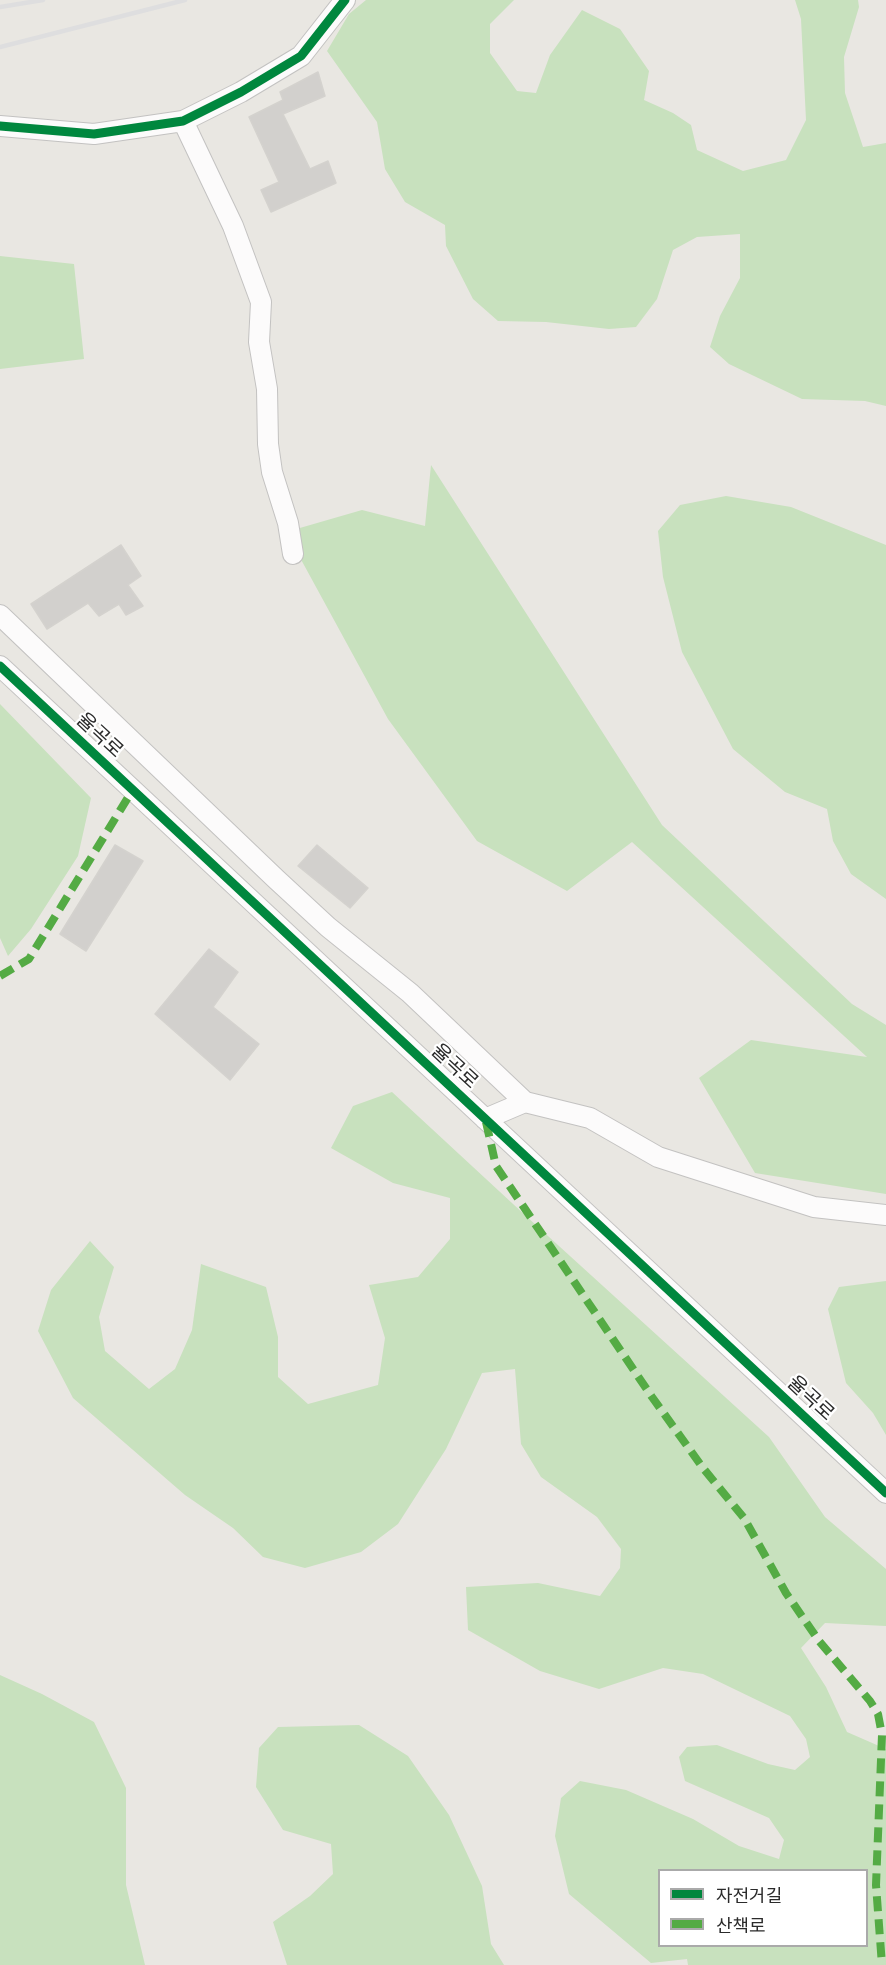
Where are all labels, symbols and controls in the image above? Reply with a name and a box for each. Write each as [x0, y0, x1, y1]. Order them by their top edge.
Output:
street label: 율곡로 [72, 707, 128, 763]
street label: 율곡로 [427, 1038, 483, 1094]
street label: 율곡로 [783, 1370, 839, 1426]
legend [658, 1869, 868, 1947]
text: 자전거길 [716, 1885, 782, 1905]
text: 산책로 [716, 1915, 766, 1935]

